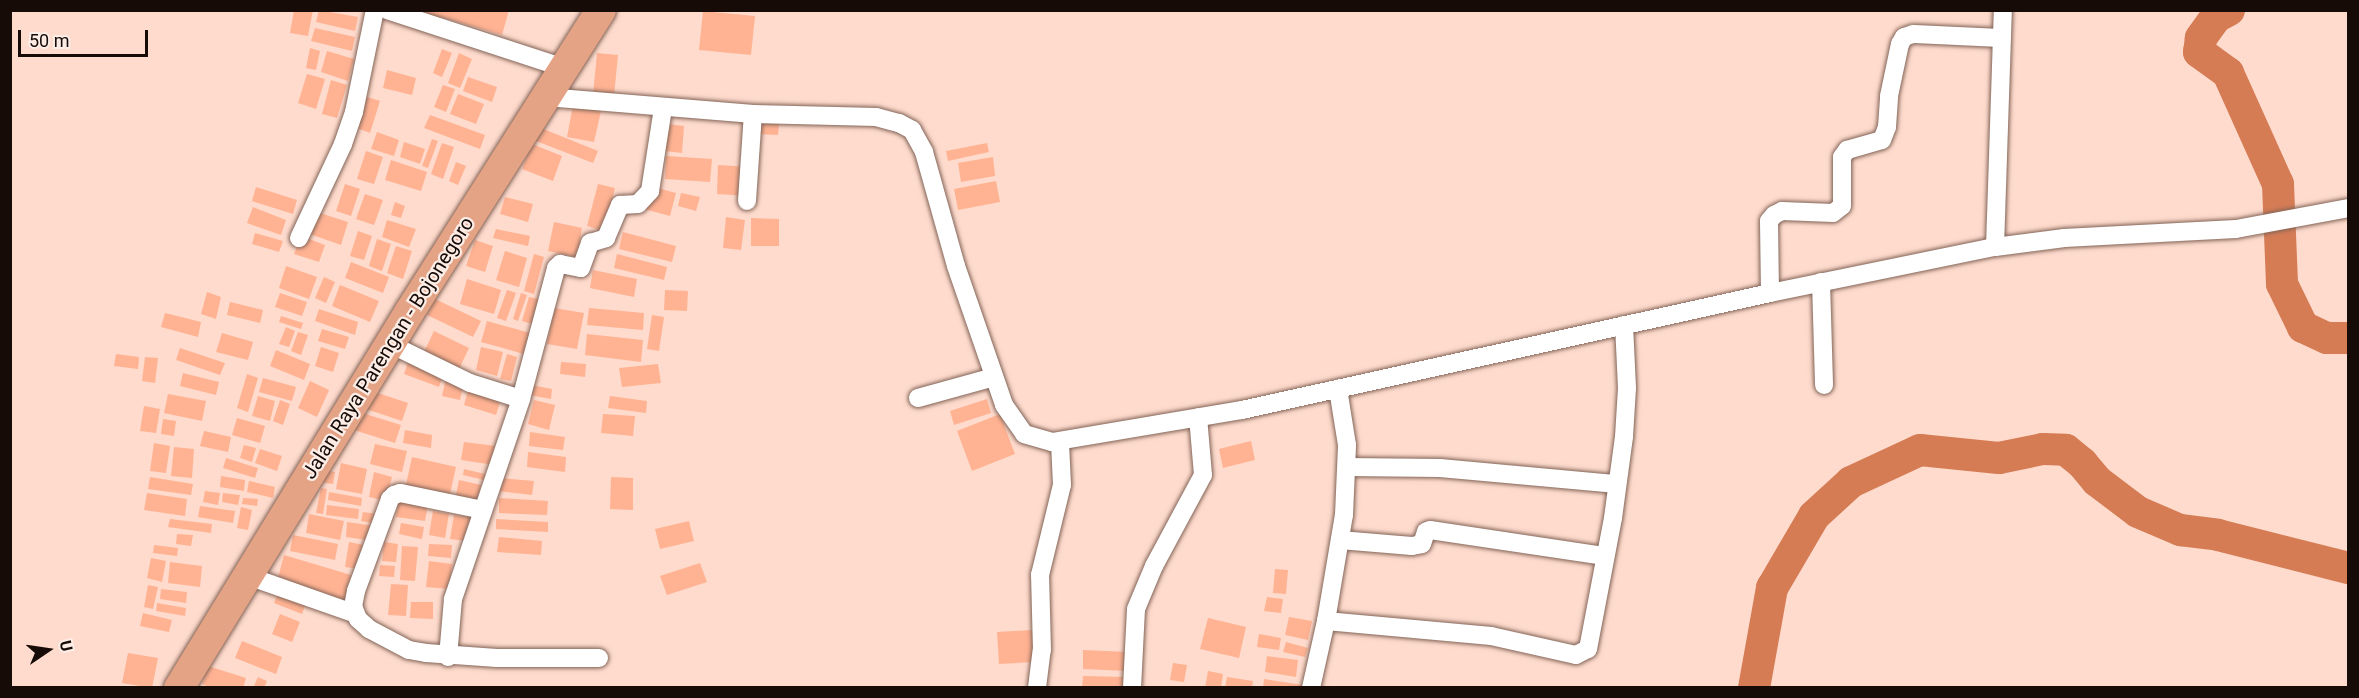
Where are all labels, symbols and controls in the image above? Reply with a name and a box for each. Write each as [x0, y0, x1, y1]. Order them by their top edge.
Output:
scale bar [21, 18, 152, 56]
text: 50 m [29, 30, 69, 51]
street label: Jalan Raya Parengan - Bojonegoro [297, 213, 479, 483]
north arrow [18, 620, 78, 680]
text: U [56, 639, 76, 653]

